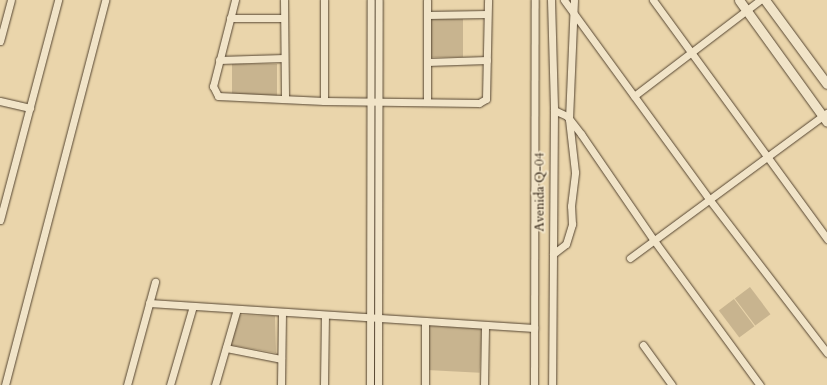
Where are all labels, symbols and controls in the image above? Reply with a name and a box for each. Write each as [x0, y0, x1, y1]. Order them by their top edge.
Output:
street label: Avenida Q-04 [532, 152, 548, 232]

